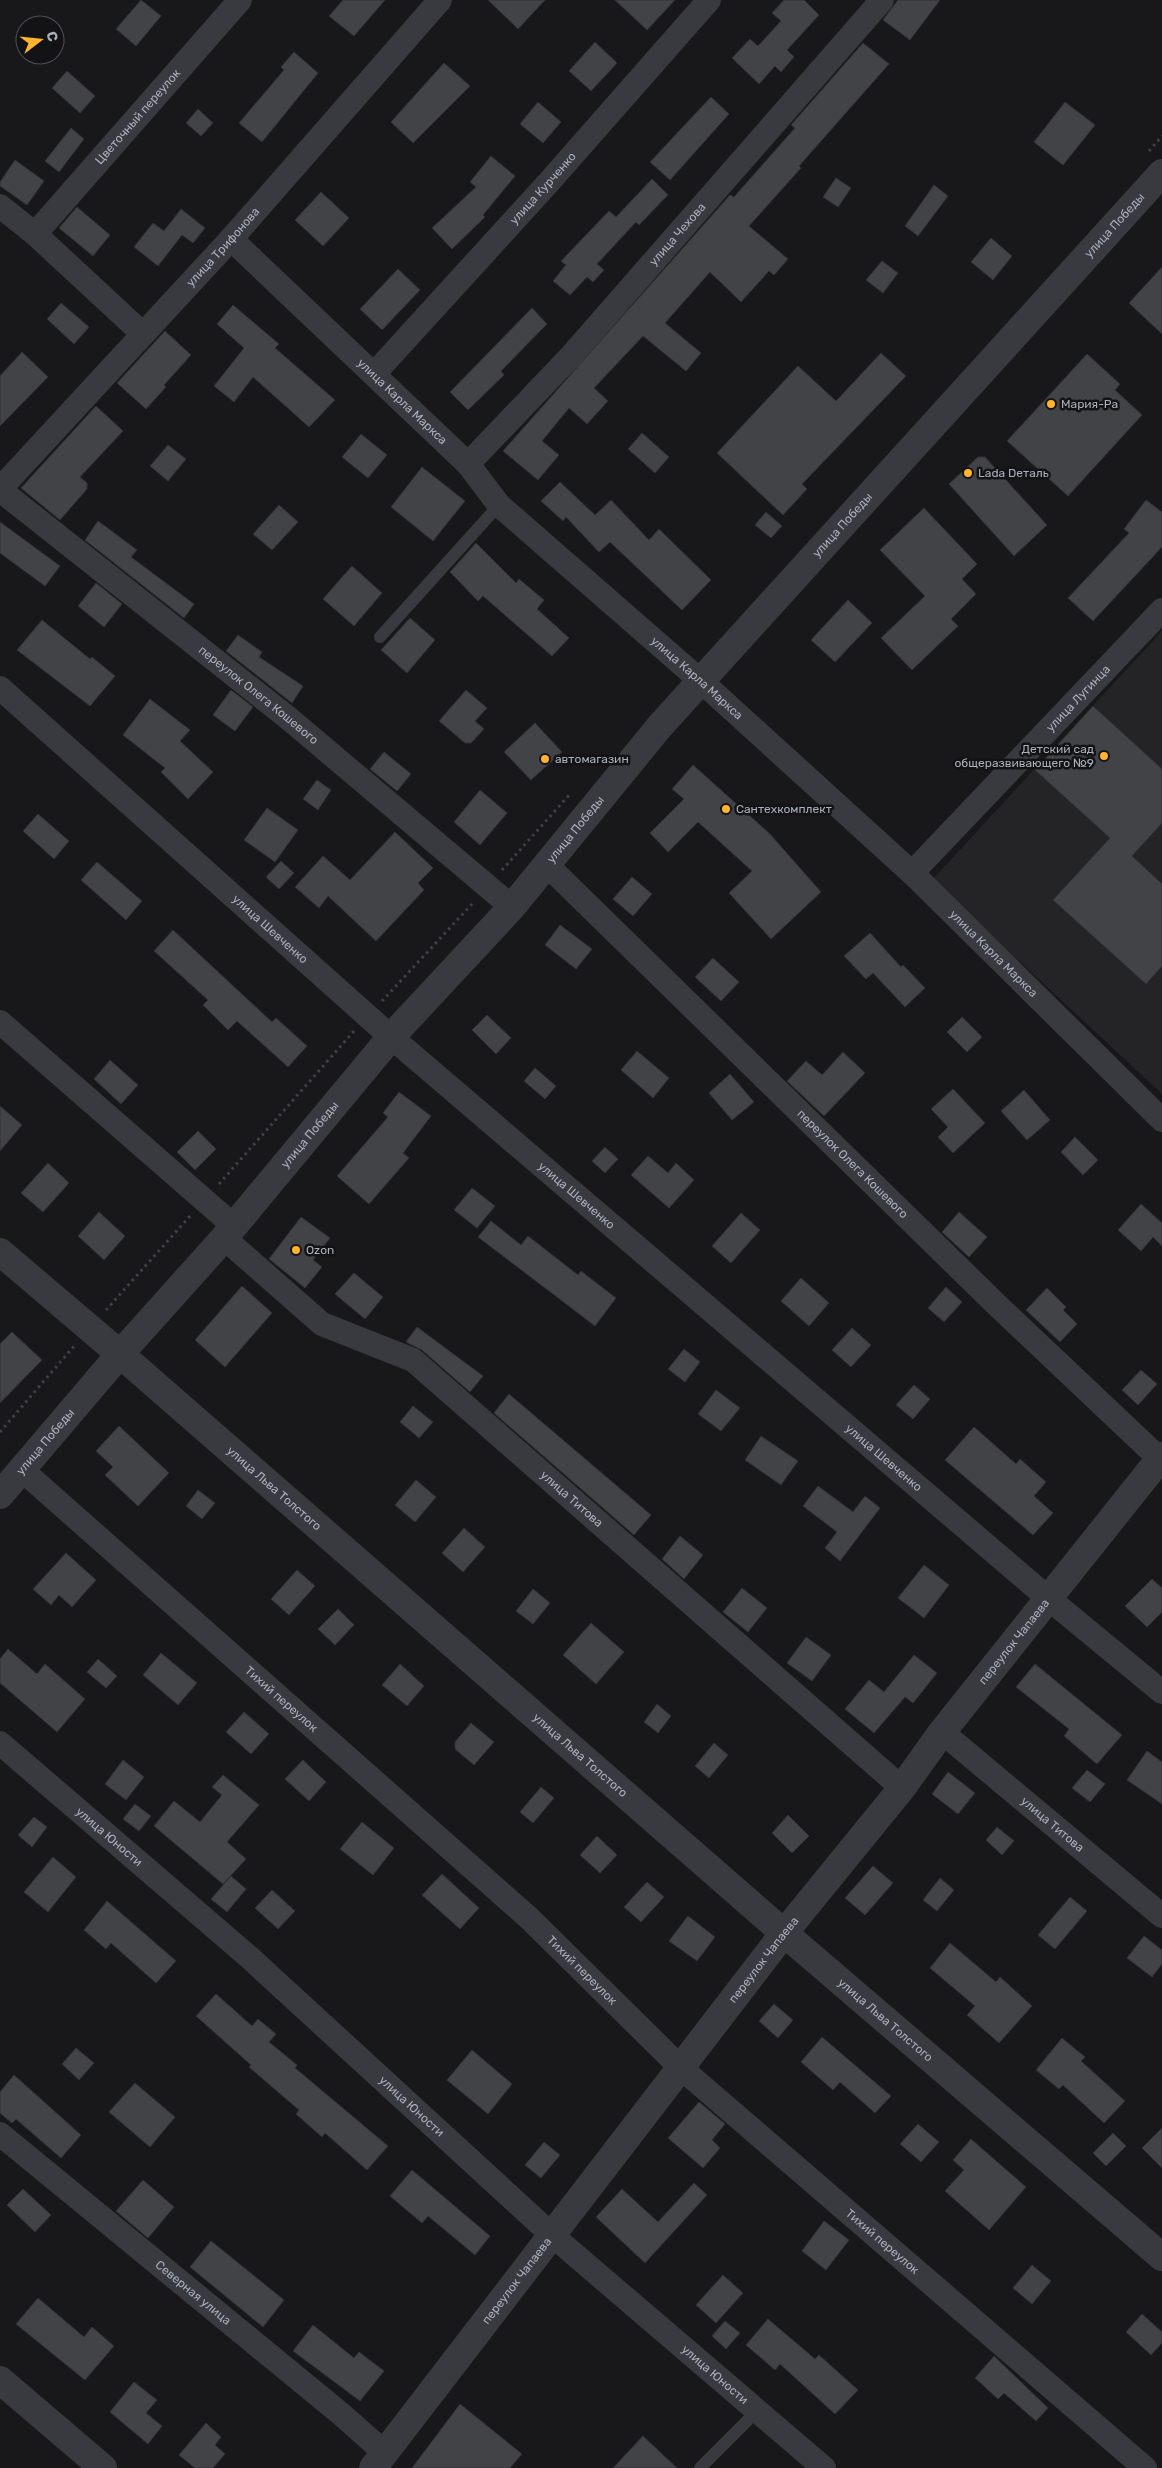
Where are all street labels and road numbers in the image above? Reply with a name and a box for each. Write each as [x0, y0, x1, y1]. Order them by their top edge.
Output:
street label: Цветочный переулок [92, 66, 184, 167]
street label: улица Курченко [507, 149, 579, 227]
street label: улица Победы [1082, 190, 1147, 260]
street label: улица Чехова [646, 200, 709, 269]
street label: улица Трифонова [184, 205, 262, 290]
street label: улица Карла Маркса [354, 356, 450, 447]
street label: улица Победы [809, 490, 875, 560]
street label: улица Карла Маркса [648, 634, 746, 723]
street label: переулок Олега Кошевого [196, 643, 321, 747]
street label: улица Лугинца [1043, 662, 1113, 734]
street label: улица Победы [544, 793, 607, 866]
street label: улица Шевченко [230, 892, 311, 966]
street label: улица Карла Маркса [947, 907, 1040, 1000]
street label: улица Победы [278, 1099, 341, 1171]
street label: переулок Олега Кошевого [794, 1107, 911, 1221]
street label: улица Шевченко [535, 1159, 618, 1232]
street label: улица Победы [13, 1406, 77, 1478]
street label: улица Шевченко [843, 1421, 925, 1494]
street label: улица Льва Толстого [224, 1443, 324, 1533]
street label: улица Титова [538, 1468, 606, 1530]
street label: переулок Чапаева [976, 1596, 1052, 1687]
street label: Тихий переулок [242, 1663, 321, 1735]
street label: улица Льва Толстого [530, 1710, 630, 1800]
street label: улица Титова [1018, 1794, 1087, 1855]
street label: улица Юности [73, 1804, 145, 1869]
street label: переулок Чапаева [726, 1914, 801, 2006]
street label: Тихий переулок [544, 1933, 620, 2008]
street label: улица Льва Толстого [835, 1975, 936, 2065]
street label: улица Юности [376, 2073, 447, 2140]
street label: Тихий переулок [843, 2206, 922, 2277]
street label: переулок Чапаева [479, 2235, 554, 2327]
street label: Северная улица [153, 2258, 234, 2328]
street label: улица Юности [679, 2342, 751, 2407]

